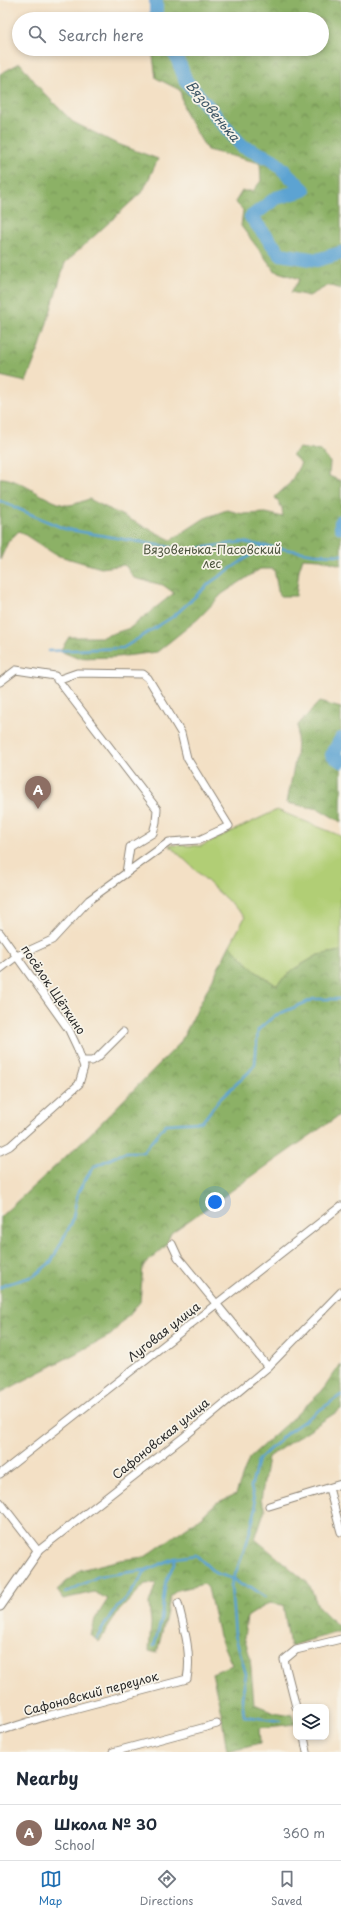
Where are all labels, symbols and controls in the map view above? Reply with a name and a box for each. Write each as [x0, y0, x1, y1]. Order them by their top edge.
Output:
search box [12, 12, 329, 56]
icon: search [26, 23, 48, 45]
text: Search here [58, 23, 144, 46]
water label: Вязовенька [182, 76, 245, 146]
park label: Вязовенька-Пасовский лес [143, 540, 281, 572]
pin: A [25, 776, 51, 809]
street label: посёлок Щёткино [17, 941, 91, 1038]
your location [205, 1192, 225, 1212]
street label: Луговая улица [123, 1297, 204, 1365]
street label: Сафоновская улица [108, 1393, 213, 1483]
street label: Сафоновский переулок [21, 1666, 161, 1720]
map controls [293, 1704, 329, 1740]
button: layers [293, 1704, 329, 1740]
text: Nearby [16, 1765, 78, 1791]
text: Школа № 30 [54, 1812, 157, 1835]
text: A [24, 1823, 34, 1842]
text: 360 m [282, 1823, 325, 1842]
text: School [54, 1835, 95, 1854]
tab: Map [39, 1868, 62, 1909]
tab: Directions [140, 1868, 193, 1909]
tab: Saved [271, 1868, 302, 1909]

